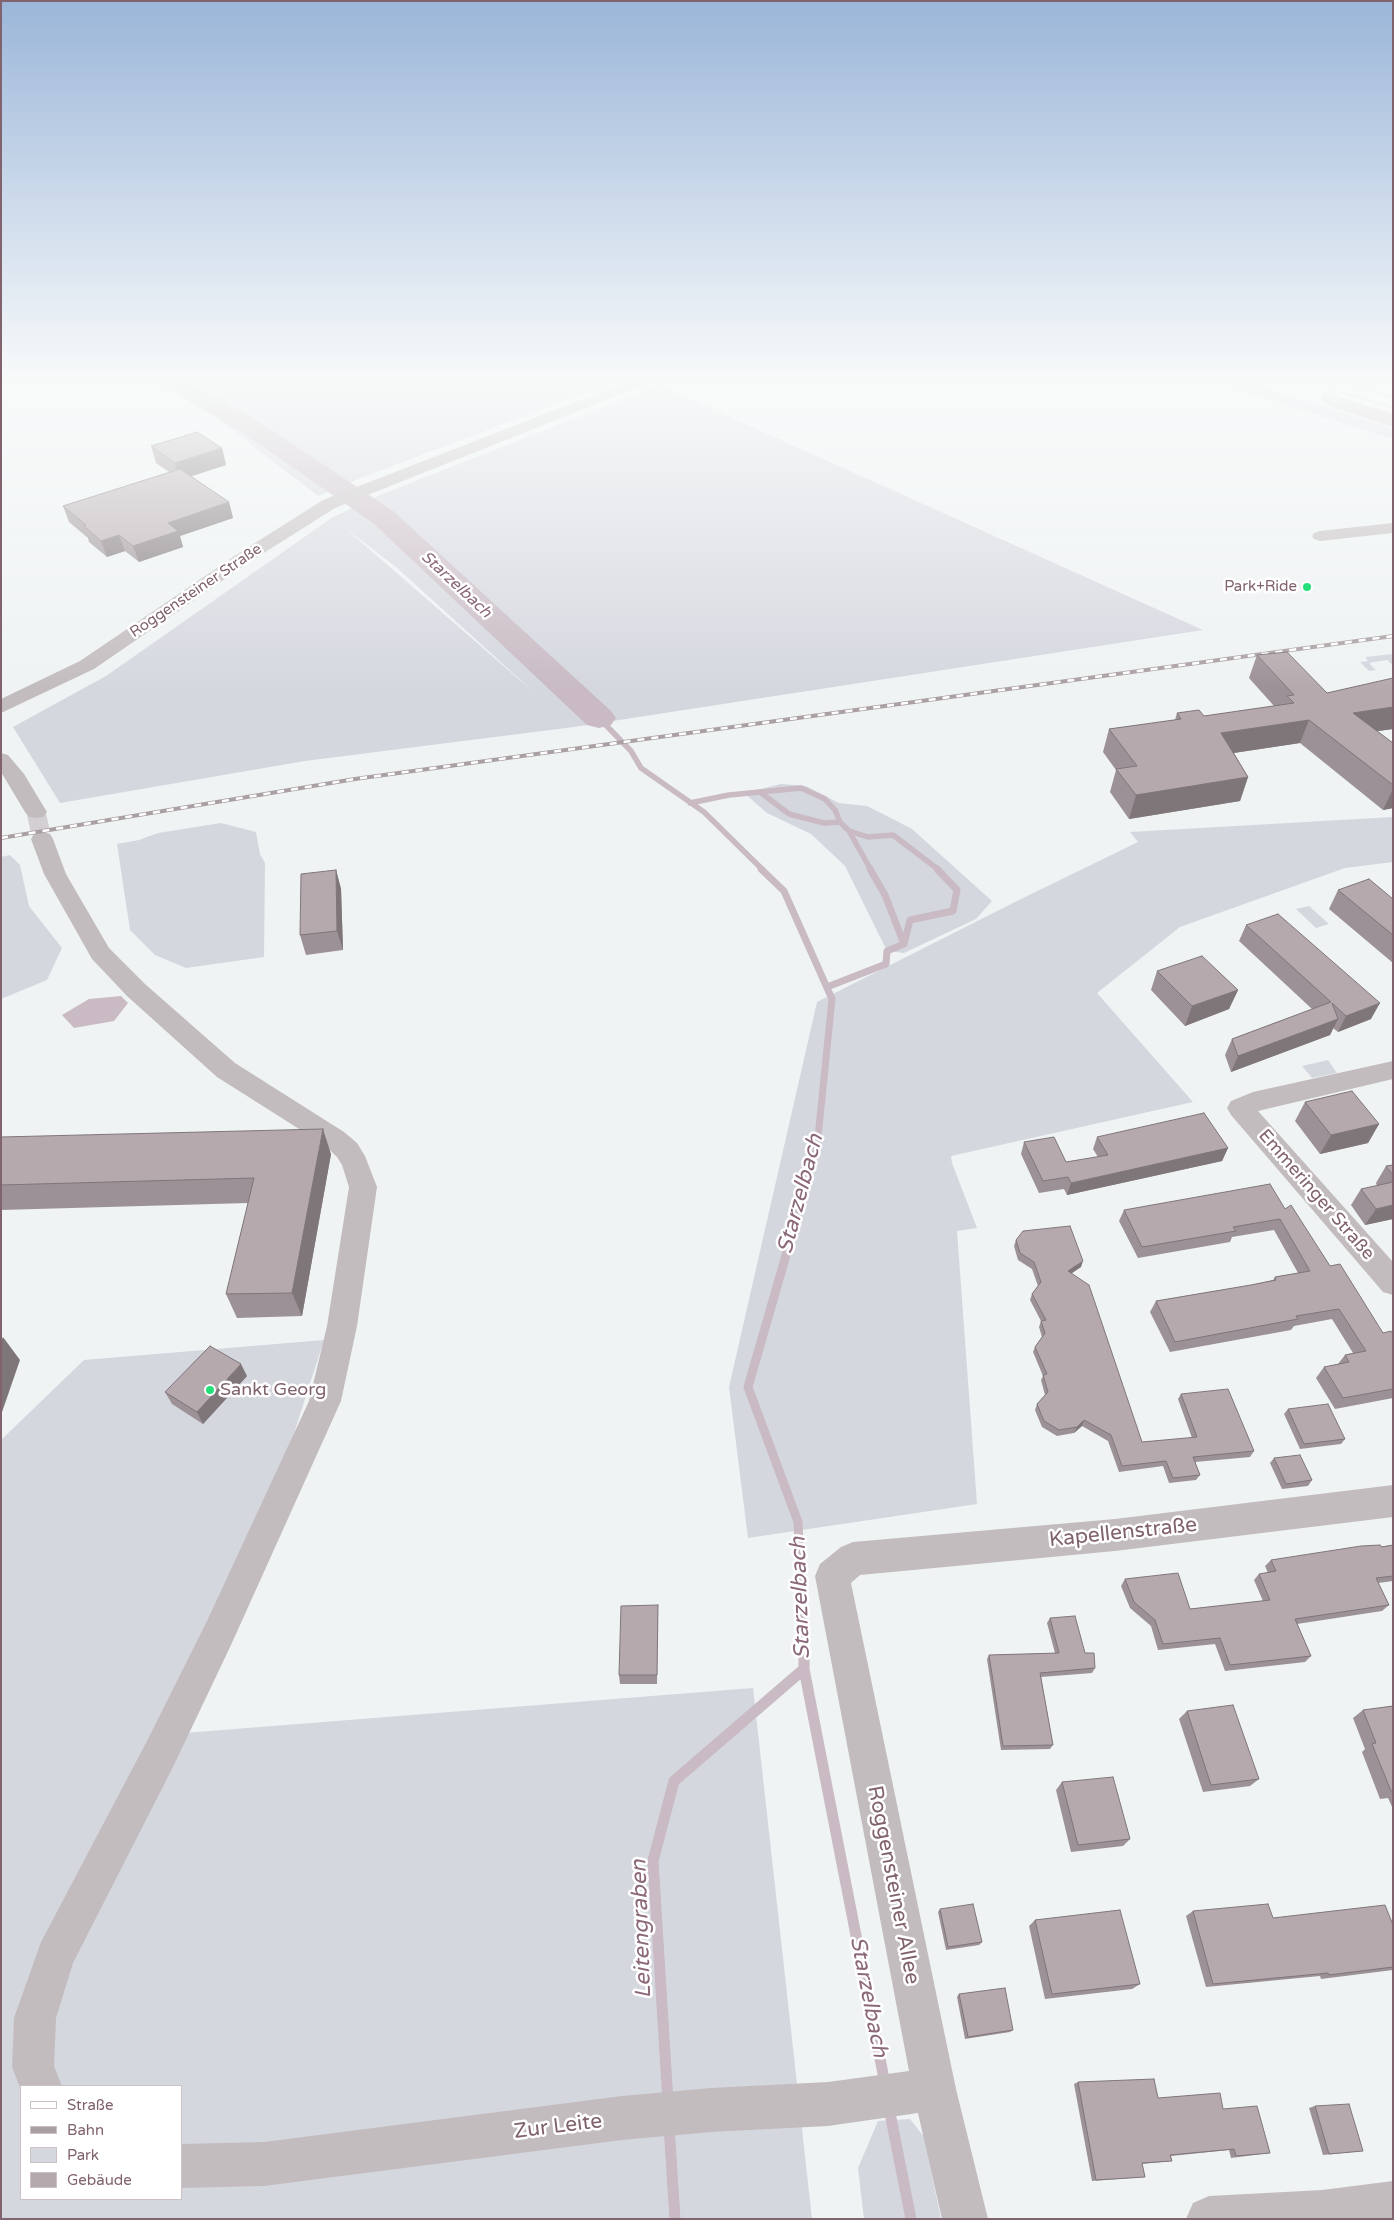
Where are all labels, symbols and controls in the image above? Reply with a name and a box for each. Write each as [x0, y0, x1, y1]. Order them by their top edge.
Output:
street label: Roggensteiner Straße [127, 540, 265, 642]
water label: Starzelbach [417, 548, 495, 622]
place label: Park+Ride [1224, 578, 1297, 596]
marker: Park+Ride [1301, 581, 1313, 593]
street label: Emmeringer Straße [1253, 1125, 1379, 1265]
water label: Starzelbach [772, 1131, 830, 1257]
place label: Sankt Georg [220, 1379, 326, 1401]
marker: Sankt Georg [204, 1384, 216, 1396]
street label: Kapellenstraße [1048, 1513, 1198, 1553]
water label: Starzelbach [786, 1536, 816, 1660]
street label: Roggensteiner Allee [861, 1784, 925, 1986]
water label: Leitengraben [626, 1859, 658, 1999]
water label: Starzelbach [843, 1934, 893, 2060]
legend [20, 2085, 182, 2200]
text: Straße [67, 2096, 113, 2114]
street label: Zur Leite [512, 2109, 604, 2145]
text: Bahn [67, 2121, 104, 2139]
text: Park [67, 2146, 99, 2164]
text: Gebäude [67, 2171, 132, 2189]

